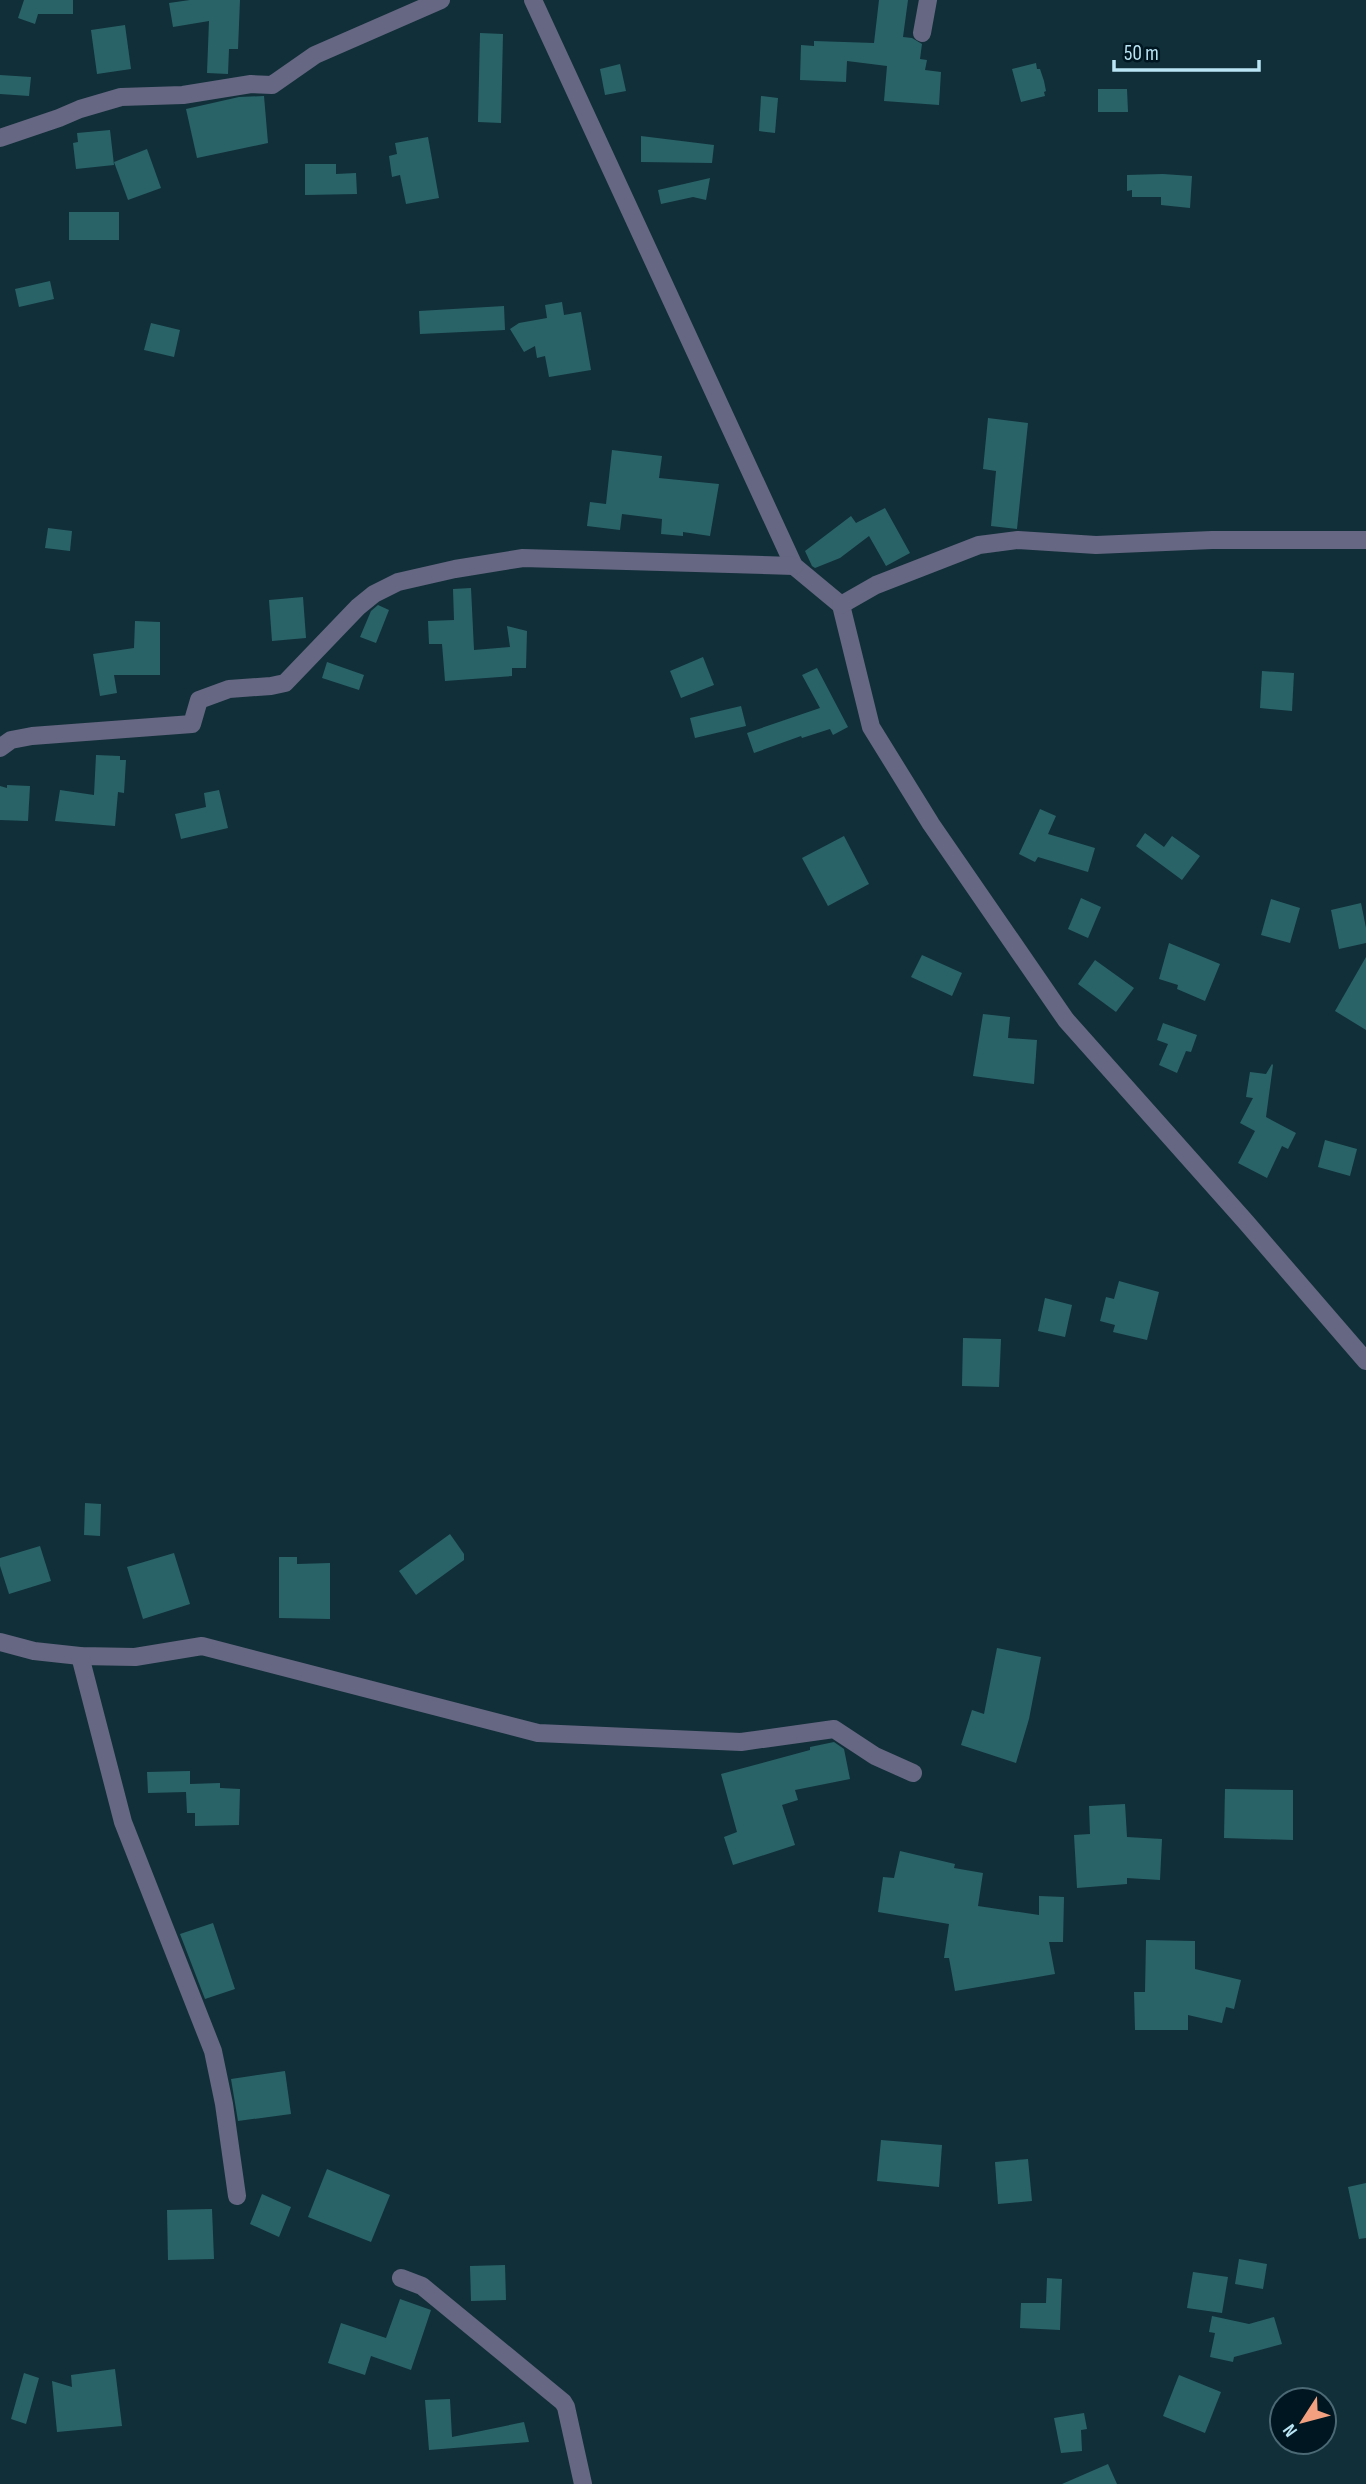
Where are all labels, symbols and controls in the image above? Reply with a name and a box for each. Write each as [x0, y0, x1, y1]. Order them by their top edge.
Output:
scale bar [1114, 28, 1259, 72]
text: 50 m [1124, 41, 1159, 66]
north arrow [1268, 2386, 1338, 2456]
text: N [1278, 2419, 1303, 2441]

